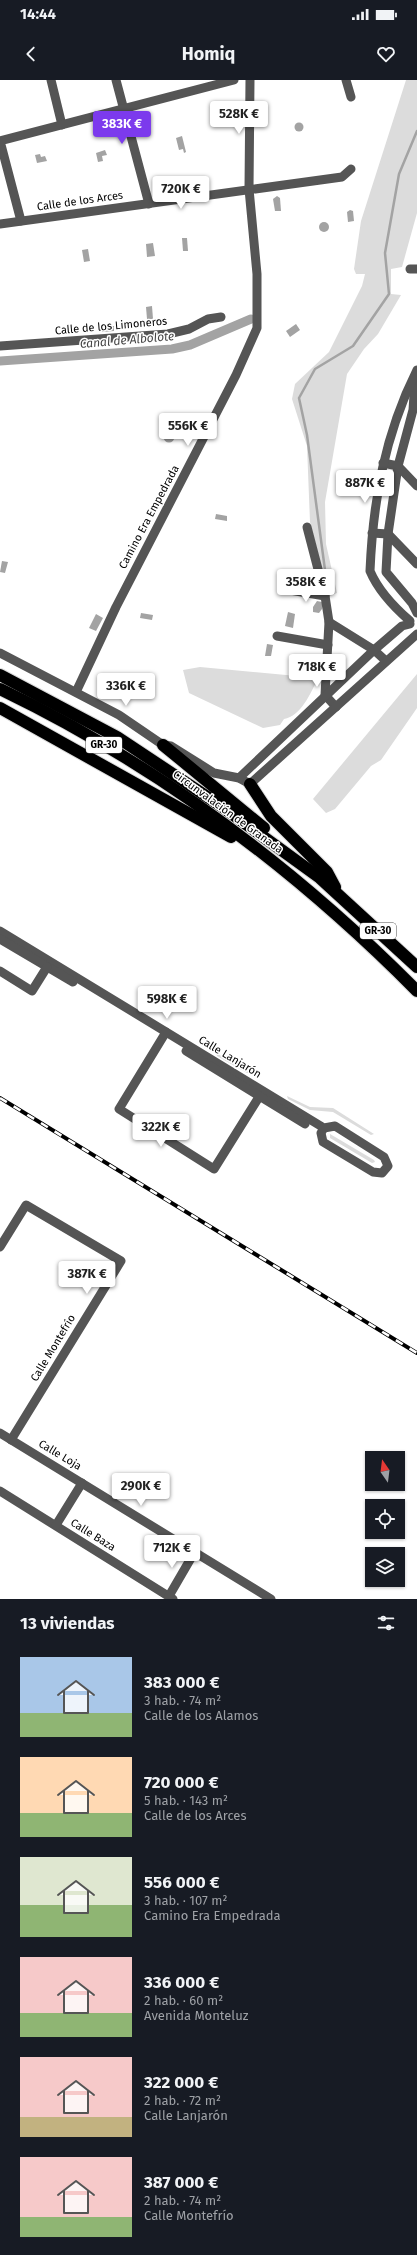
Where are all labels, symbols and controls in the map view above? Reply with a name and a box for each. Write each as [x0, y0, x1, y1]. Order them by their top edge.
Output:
text: 14:44 [20, 5, 56, 23]
icon: back [20, 43, 42, 65]
text: Homiq [182, 43, 235, 65]
icon: heart [375, 43, 397, 65]
pin: 528K € [206, 101, 272, 135]
text: 528K € [219, 106, 259, 121]
pin: 383K € [89, 111, 155, 145]
text: 383K € [102, 116, 142, 131]
pin: 720K € [148, 176, 214, 210]
text: 720K € [161, 181, 201, 196]
street label: Calle de los Arces [36, 189, 124, 213]
street label: Calle de los Limoneros [54, 315, 168, 337]
water label: Canal de Albolote [79, 329, 175, 351]
pin: 556K € [155, 413, 221, 447]
text: 556K € [168, 418, 208, 433]
street label: Camino Era Empedrada [116, 463, 182, 571]
pin: 887K € [332, 470, 398, 504]
text: 887K € [345, 475, 385, 490]
pin: 358K € [273, 569, 339, 603]
text: 358K € [286, 574, 326, 589]
pin: 718K € [284, 654, 350, 688]
text: 718K € [298, 659, 336, 674]
pin: 336K € [93, 673, 159, 707]
text: 336K € [106, 678, 146, 693]
road number: GR-30 [86, 737, 122, 753]
street label: Circunvalación de Granada [170, 768, 286, 856]
road number: GR-30 [360, 923, 396, 939]
pin: 598K € [134, 986, 200, 1020]
text: 598K € [147, 991, 187, 1006]
street label: Calle Lanjarón [196, 1033, 264, 1081]
pin: 322K € [128, 1114, 194, 1148]
text: 322K € [141, 1119, 181, 1134]
pin: 387K € [54, 1261, 120, 1295]
text: 387K € [67, 1266, 107, 1281]
street label: Calle Montefrío [28, 1312, 78, 1384]
street label: Calle Loja [36, 1437, 84, 1473]
north arrow [365, 1451, 405, 1491]
map controls [365, 1451, 405, 1587]
pin: 290K € [108, 1473, 174, 1507]
text: 290K € [121, 1478, 161, 1493]
button: locate [365, 1499, 405, 1539]
street label: Calle Baza [68, 1516, 118, 1554]
pin: 712K € [139, 1535, 205, 1569]
text: 712K € [153, 1540, 191, 1555]
button: layers [365, 1547, 405, 1587]
icon: filters [375, 1612, 397, 1634]
text: 13 viviendas [20, 1613, 115, 1634]
text: 383 000 € [144, 1672, 220, 1693]
icon: home [52, 1673, 100, 1721]
text: 3 hab. · 74 m² [144, 1693, 221, 1708]
text: Calle de los Alamos [144, 1708, 258, 1723]
text: 720 000 € [144, 1772, 218, 1793]
icon: home [52, 1773, 100, 1821]
text: 5 hab. · 143 m² [144, 1793, 228, 1808]
text: Calle de los Arces [144, 1808, 247, 1823]
text: 556 000 € [144, 1872, 220, 1893]
icon: home [52, 1873, 100, 1921]
text: 3 hab. · 107 m² [144, 1893, 227, 1908]
text: Camino Era Empedrada [144, 1908, 281, 1923]
text: 336 000 € [144, 1972, 219, 1993]
icon: home [52, 1973, 100, 2021]
text: 2 hab. · 60 m² [144, 1993, 223, 2008]
text: Avenida Monteluz [144, 2008, 248, 2023]
text: 322 000 € [144, 2072, 218, 2093]
icon: home [52, 2073, 100, 2121]
text: 2 hab. · 72 m² [144, 2093, 221, 2108]
text: Calle Lanjarón [144, 2108, 228, 2123]
text: 387 000 € [144, 2172, 218, 2193]
icon: home [52, 2173, 100, 2221]
text: 2 hab. · 74 m² [144, 2193, 221, 2208]
text: Calle Montefrío [144, 2208, 234, 2223]

